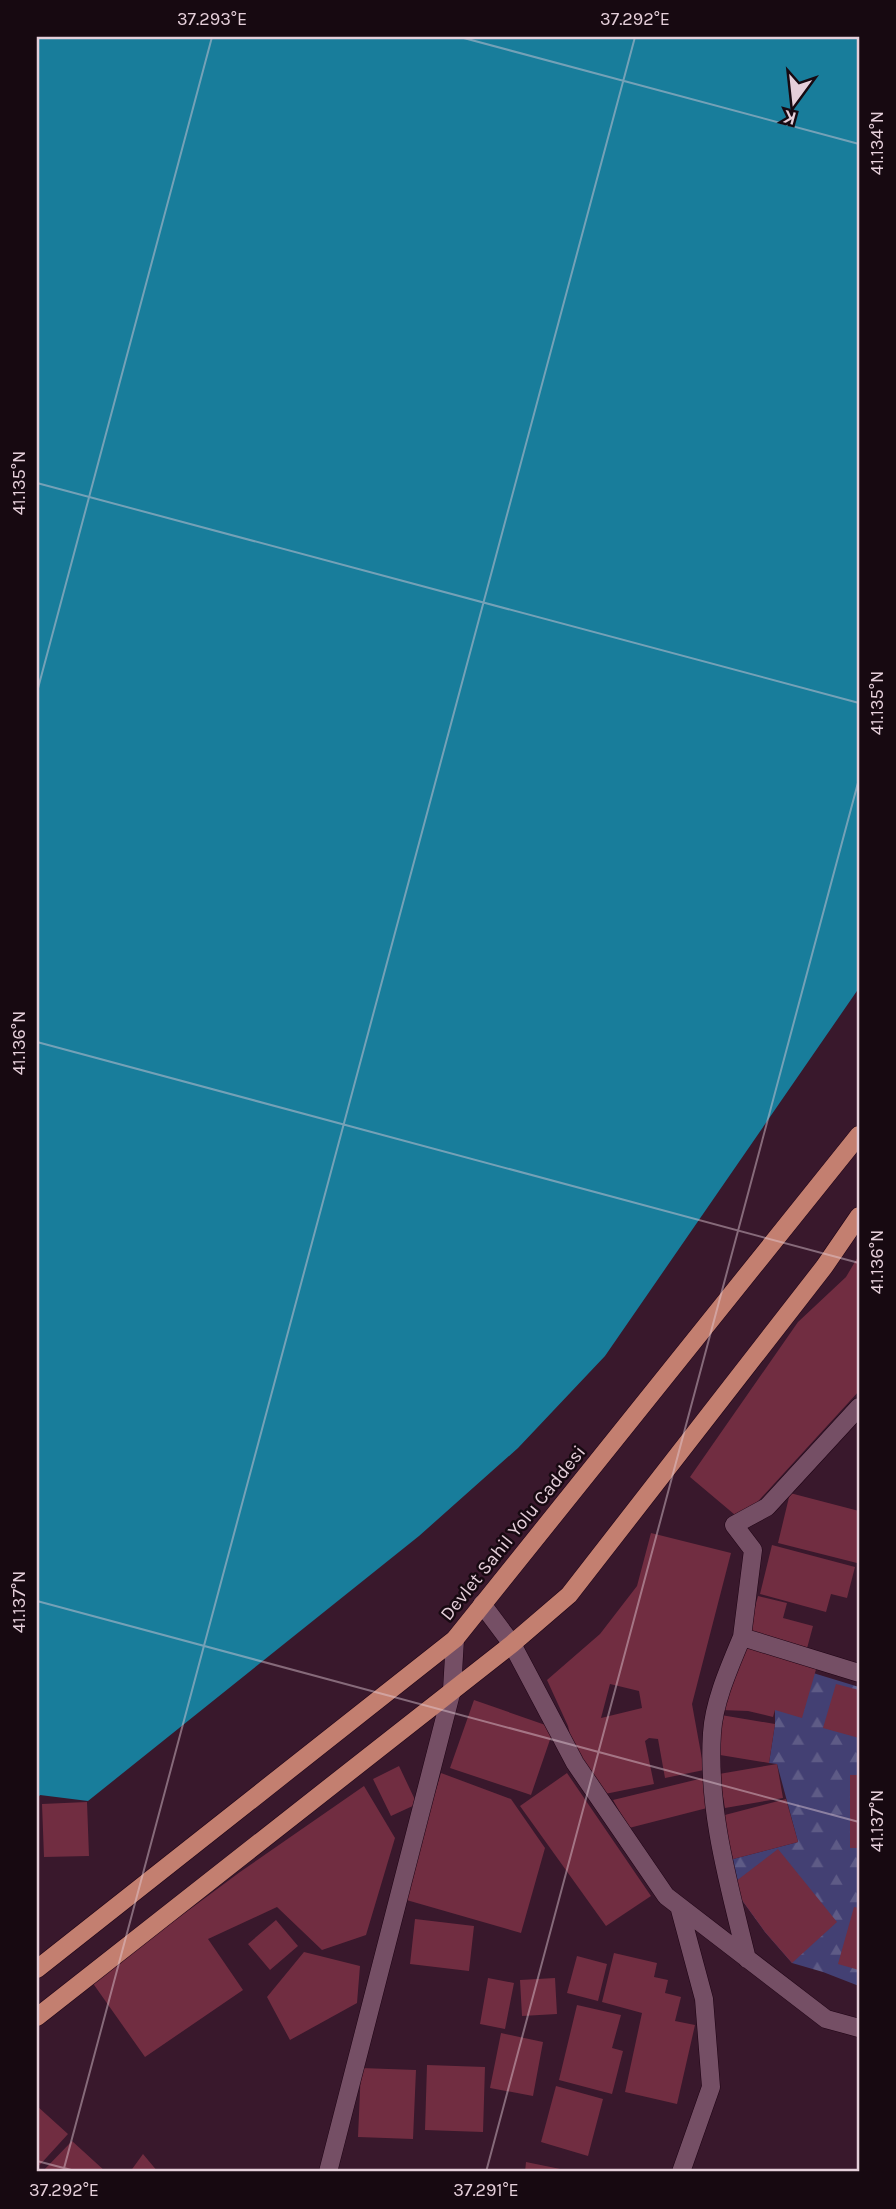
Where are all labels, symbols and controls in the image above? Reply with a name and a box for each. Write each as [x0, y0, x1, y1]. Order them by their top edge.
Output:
text: 37.293°E [177, 8, 247, 30]
text: 37.292°E [600, 8, 670, 30]
north arrow [760, 66, 830, 136]
text: K [780, 105, 799, 130]
text: 41.134°N [866, 111, 888, 175]
text: 41.135°N [8, 451, 30, 515]
text: 41.135°N [866, 671, 888, 735]
text: 41.136°N [8, 1011, 30, 1075]
text: 41.136°N [866, 1230, 888, 1294]
street label: Devlet Sahil Yolu Caddesi [436, 1441, 590, 1625]
text: 41.137°N [8, 1571, 30, 1633]
text: 41.137°N [866, 1790, 888, 1852]
text: 37.292°E [29, 2179, 99, 2201]
text: 37.291°E [453, 2179, 519, 2201]

